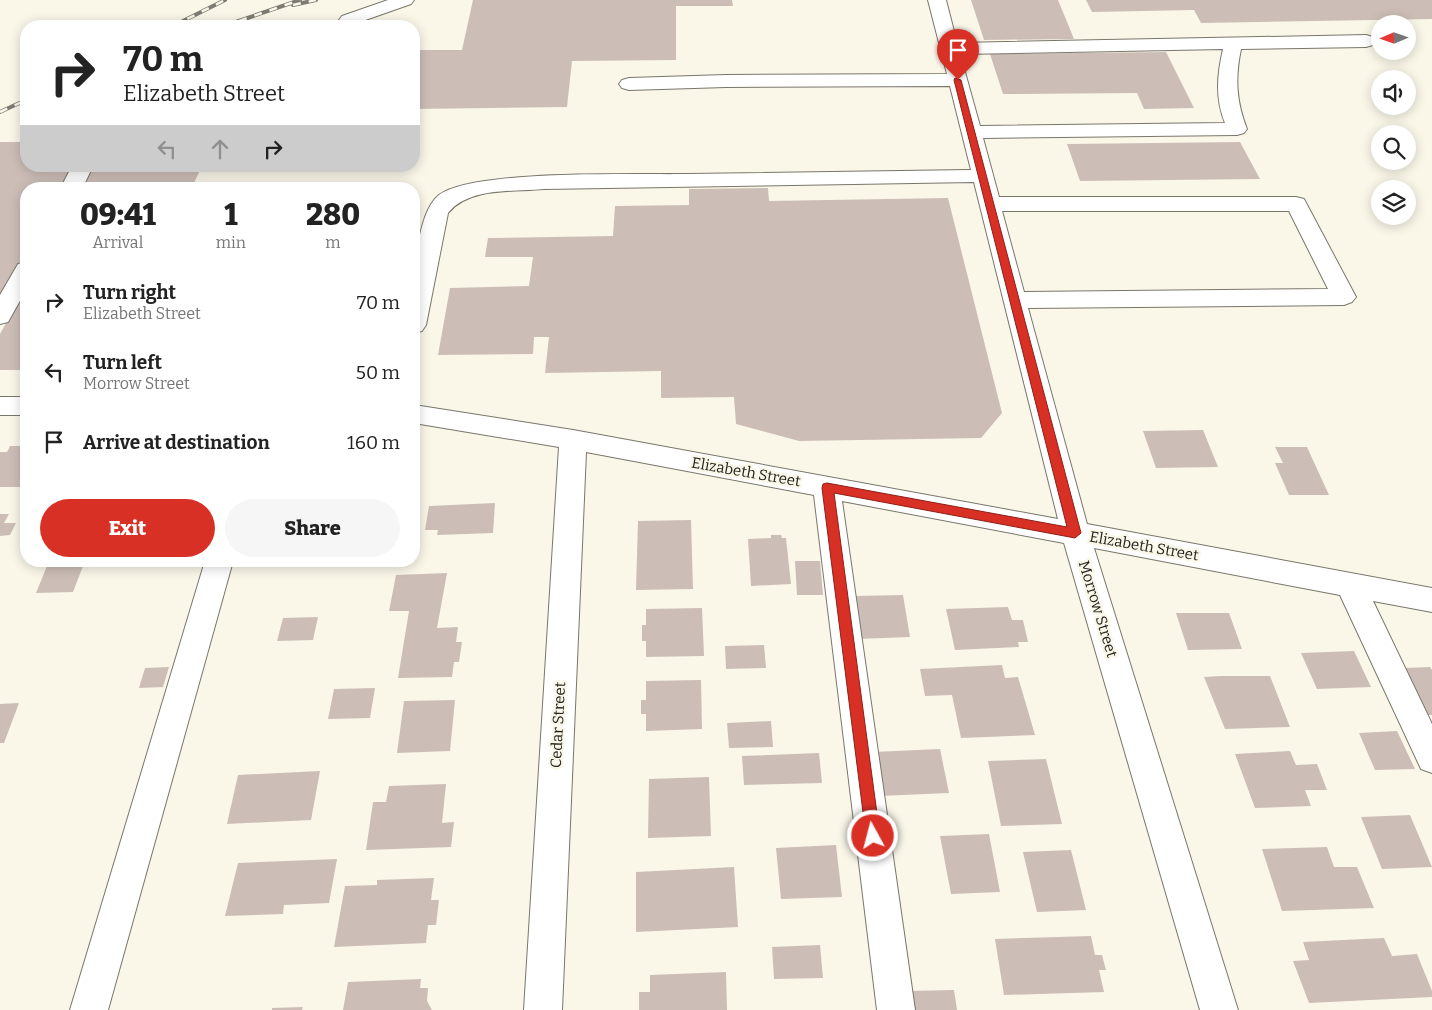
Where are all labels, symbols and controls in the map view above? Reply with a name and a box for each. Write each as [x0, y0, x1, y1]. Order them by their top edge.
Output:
north arrow [1371, 15, 1416, 60]
map controls [1371, 15, 1416, 225]
pin [937, 29, 979, 80]
icon: arrive [944, 36, 972, 64]
text: 70 m [123, 38, 203, 80]
icon: right [40, 40, 105, 105]
button: sound [1371, 70, 1416, 115]
text: Elizabeth Street [123, 80, 285, 107]
button: search [1371, 125, 1416, 170]
icon: left [153, 135, 181, 163]
icon: ahead [206, 135, 234, 163]
icon: right [259, 135, 287, 163]
button: layers [1371, 180, 1416, 225]
text: 09:41 [80, 197, 156, 233]
text: 1 [224, 197, 238, 233]
text: 280 [306, 197, 360, 233]
text: Arrival [93, 233, 143, 252]
text: min [216, 233, 246, 252]
text: m [325, 233, 341, 252]
text: Turn right [83, 281, 176, 304]
icon: right [40, 288, 68, 316]
text: 70 m [357, 291, 400, 314]
text: Elizabeth Street [83, 304, 201, 323]
text: Turn left [83, 351, 162, 374]
icon: left [40, 358, 68, 386]
text: 50 m [356, 361, 400, 384]
text: Morrow Street [83, 374, 190, 393]
icon: arrive [40, 428, 68, 456]
text: Arrive at destination [83, 431, 270, 454]
text: 160 m [347, 431, 400, 454]
street label: Elizabeth Street [690, 454, 802, 491]
button: Exit [40, 499, 215, 557]
button: Share [225, 499, 400, 557]
street label: Elizabeth Street [1088, 528, 1200, 565]
street label: Morrow Street [1075, 558, 1121, 660]
street label: Cedar Street [547, 681, 569, 769]
position arrow [846, 809, 898, 861]

